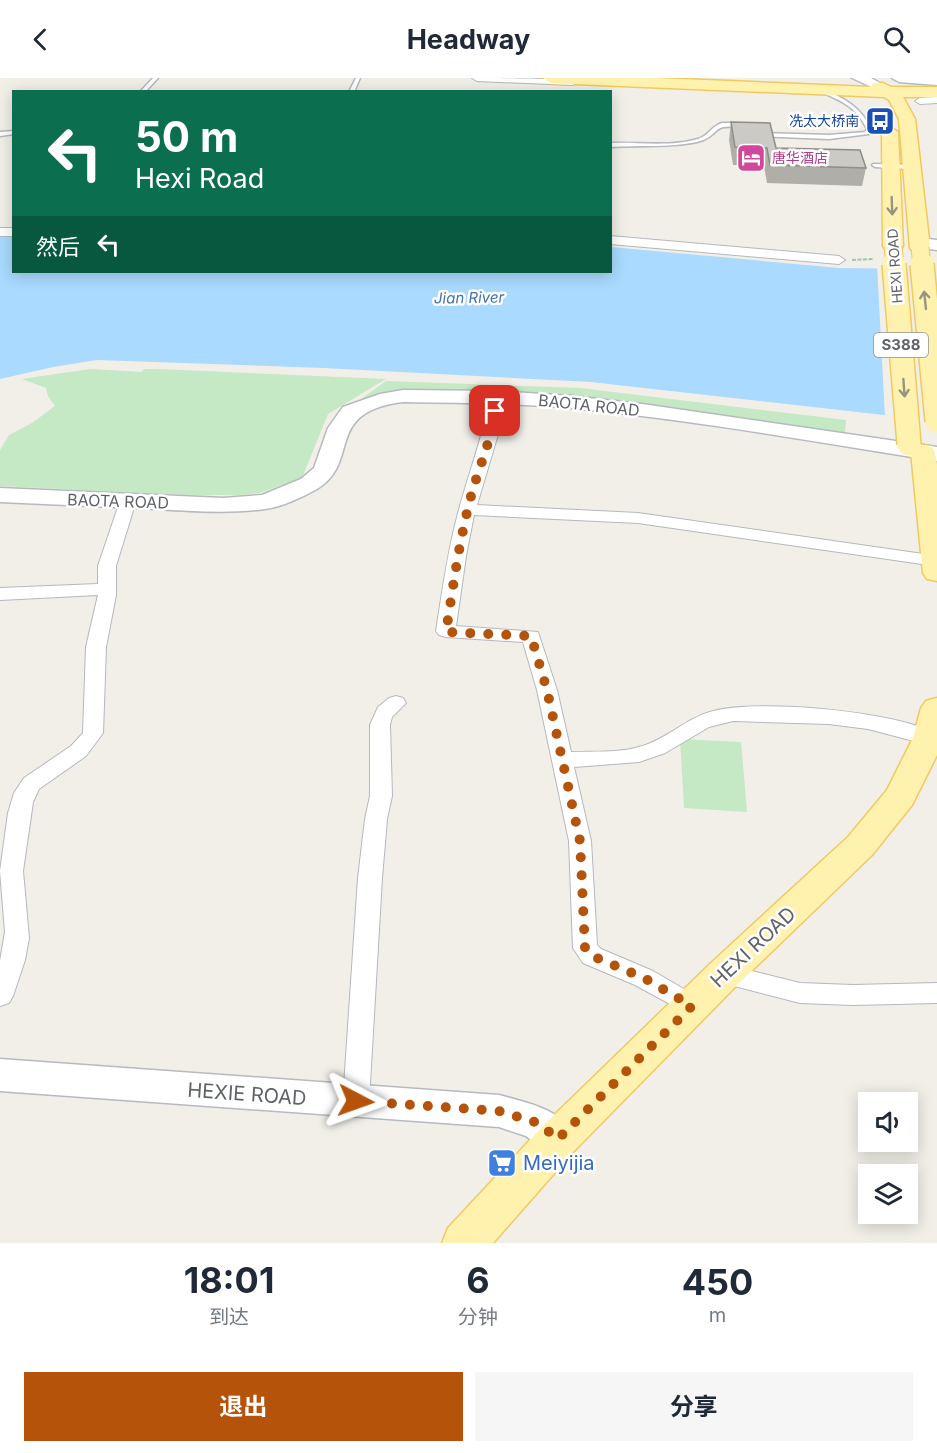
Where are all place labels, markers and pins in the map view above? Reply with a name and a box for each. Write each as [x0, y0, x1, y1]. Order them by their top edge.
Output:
bus stop icon: 冼太大桥南 [864, 105, 896, 137]
place label: 冼太大桥南 [789, 112, 859, 129]
hotel icon: 唐华酒店 [735, 142, 767, 174]
place label: 唐华酒店 [772, 149, 828, 166]
pin [469, 385, 520, 436]
supermarket icon: Meiyijia [486, 1147, 518, 1179]
place label: Meiyijia [523, 1151, 595, 1175]

